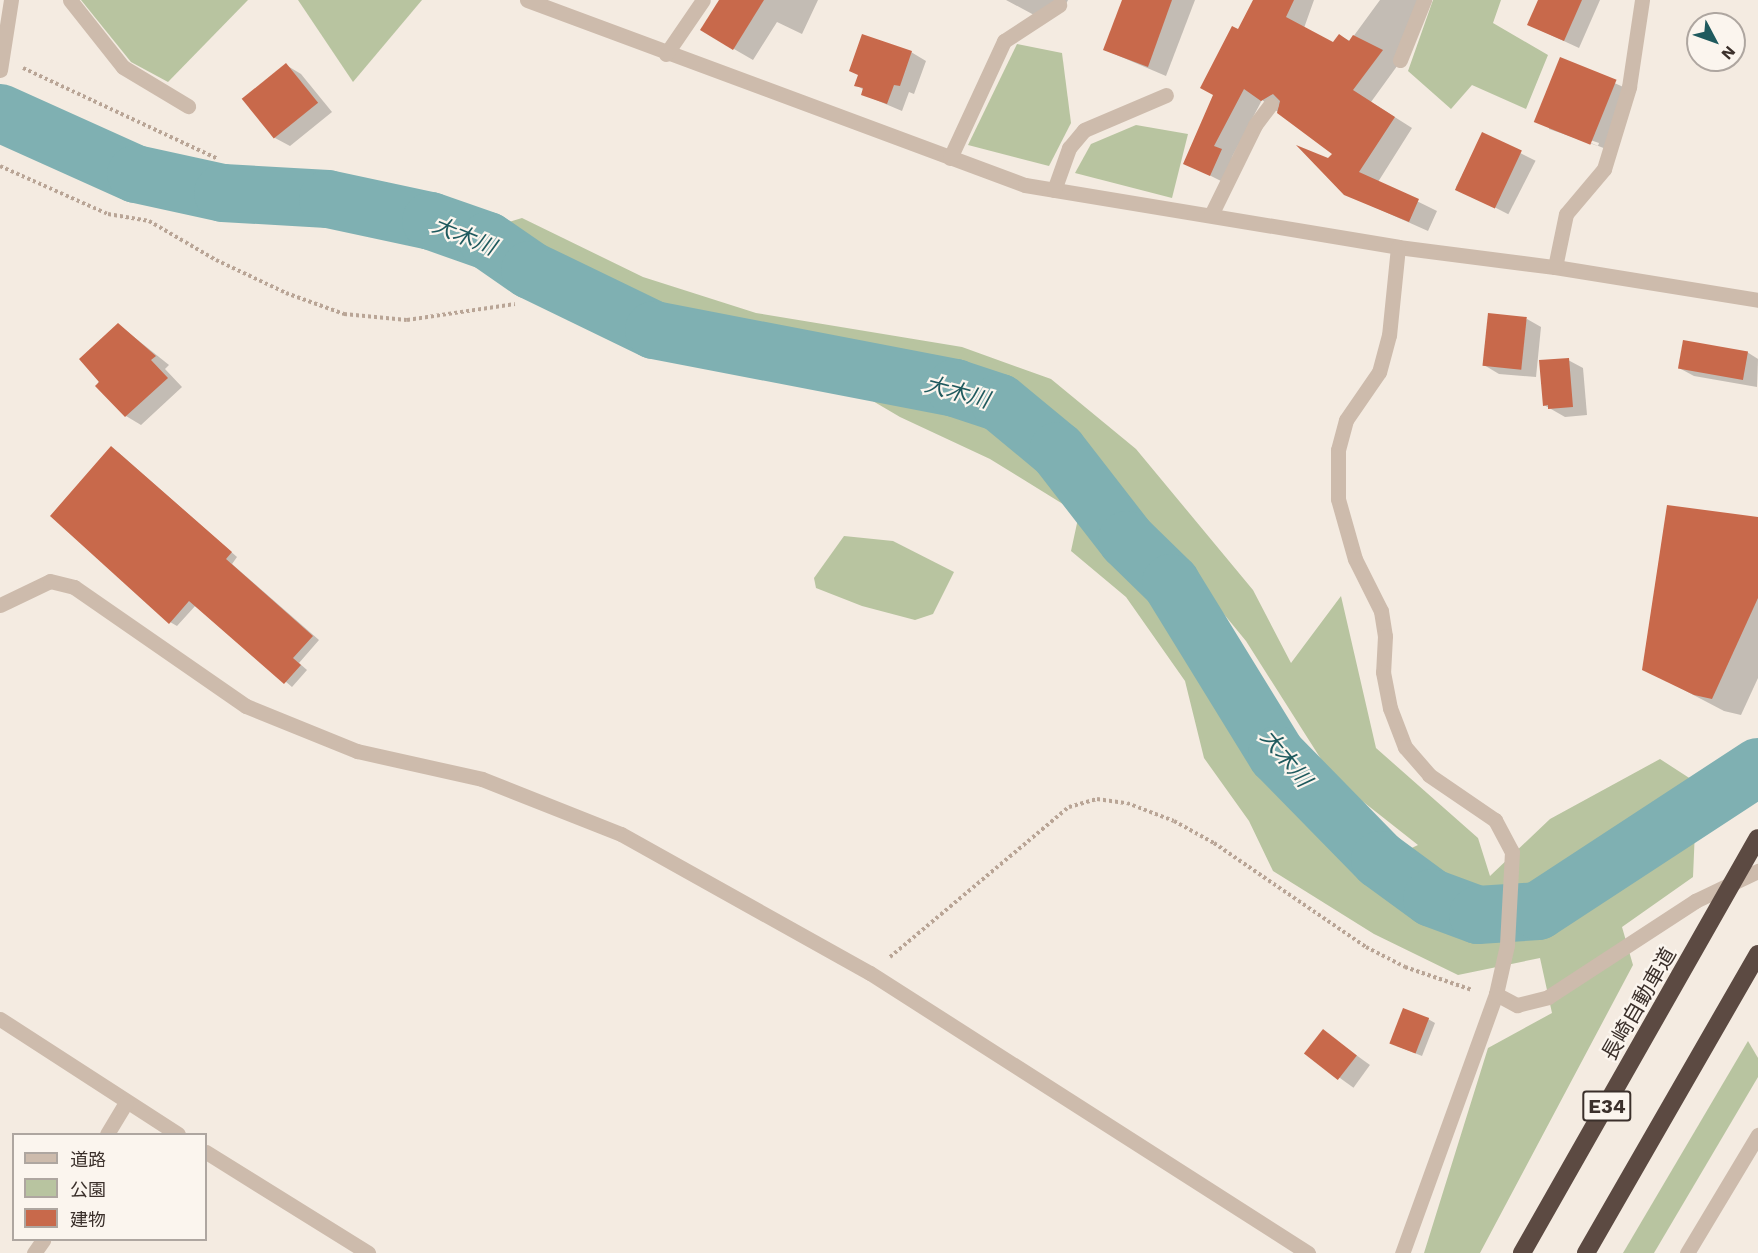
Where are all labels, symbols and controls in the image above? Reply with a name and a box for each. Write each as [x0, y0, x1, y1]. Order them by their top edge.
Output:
north arrow [1686, 12, 1746, 72]
text: N [1717, 42, 1740, 64]
water label: 大木川 [428, 211, 500, 261]
water label: 大木川 [922, 371, 992, 413]
water label: 大木川 [1255, 724, 1317, 792]
street label: 長崎自動車道 [1597, 943, 1681, 1065]
road number: E34 [1582, 1089, 1632, 1123]
legend [12, 1133, 207, 1241]
text: 道路 [70, 1149, 106, 1170]
text: 公園 [70, 1179, 106, 1200]
text: 建物 [70, 1209, 106, 1230]

